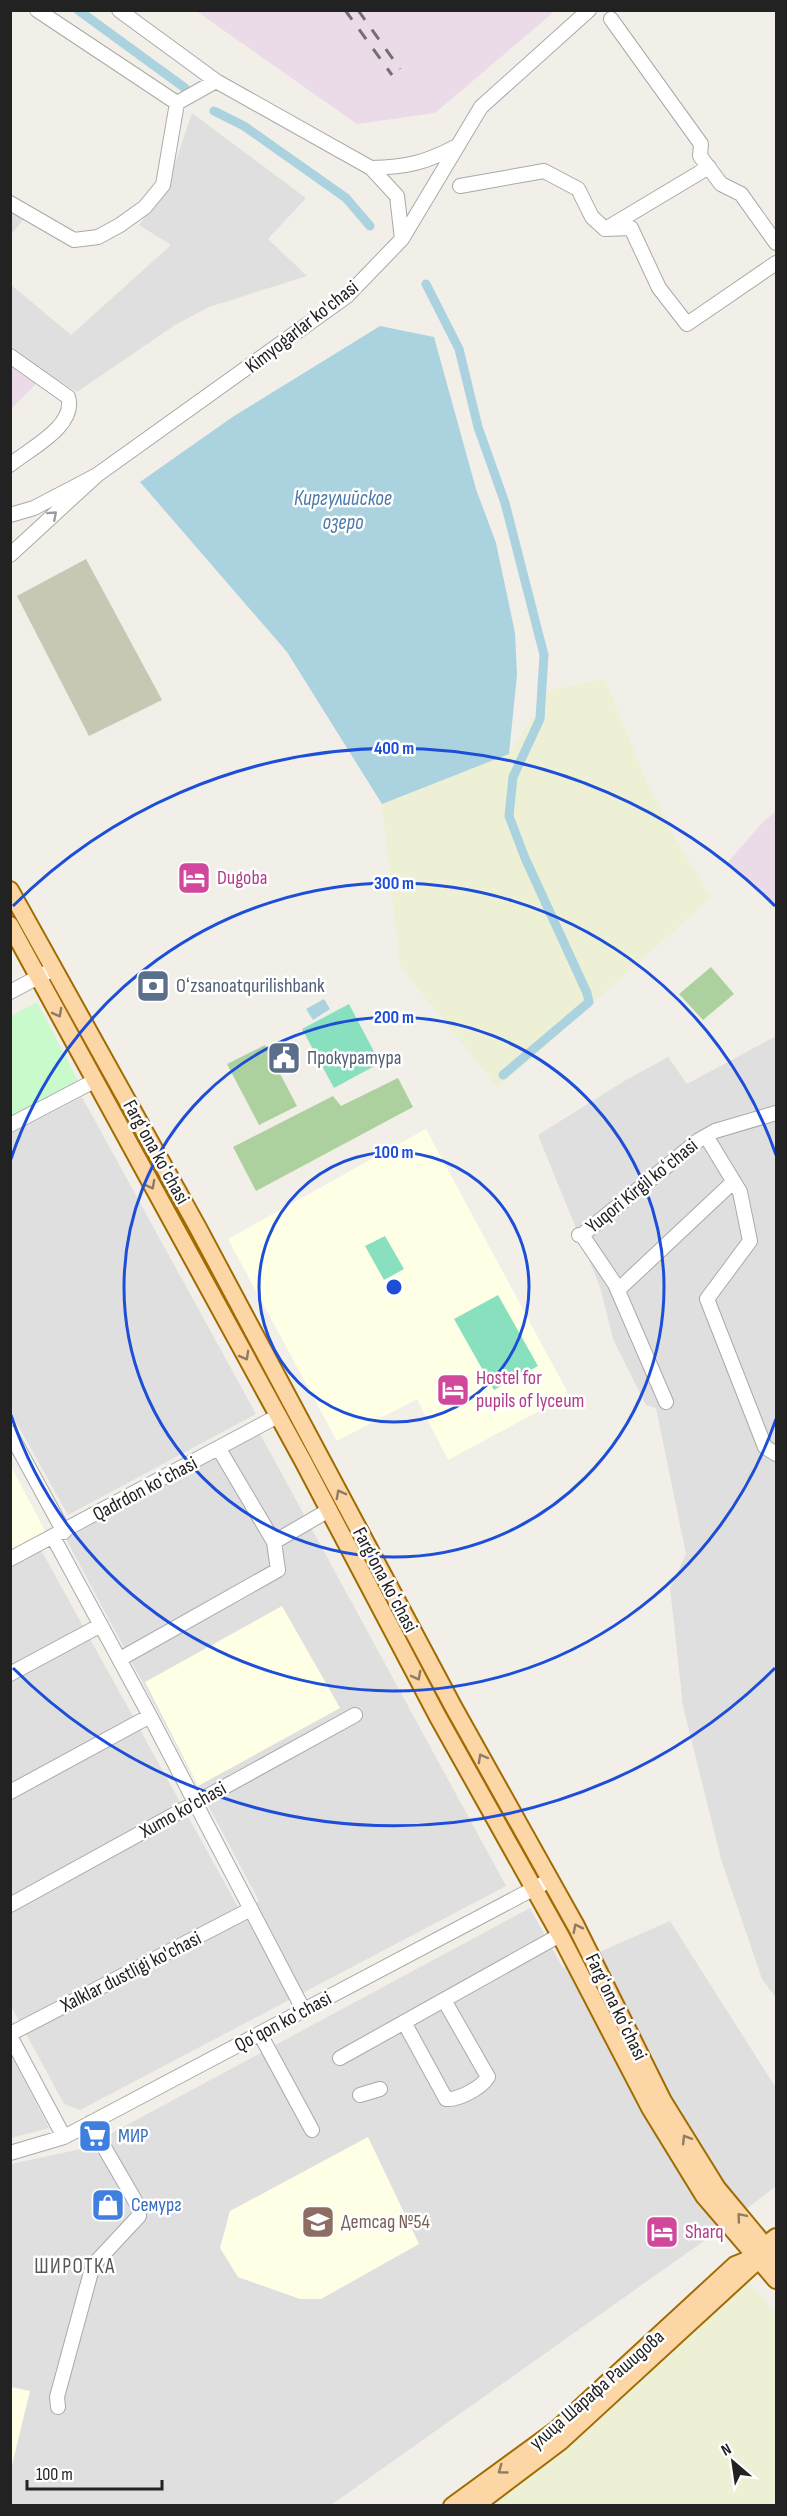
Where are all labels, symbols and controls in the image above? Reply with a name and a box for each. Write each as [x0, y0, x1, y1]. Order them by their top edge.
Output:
street label: Kimyogarlar ko'chasi [241, 275, 363, 379]
water label: Киргулийское озеро [294, 486, 392, 535]
one-way arrow [46, 511, 57, 522]
text: 400 m [374, 738, 414, 759]
hotel icon: Dugoba [176, 860, 212, 896]
place label: Dugoba [217, 866, 267, 890]
text: 300 m [374, 873, 414, 894]
bank icon: Oʻzsanoatqurilishbank [135, 968, 171, 1004]
place label: Oʻzsanoatqurilishbank [176, 974, 325, 998]
one-way arrow [51, 1007, 62, 1018]
text: 200 m [374, 1007, 414, 1028]
public building icon: Прокуратура [266, 1040, 302, 1076]
place label: Прокуратура [307, 1046, 401, 1070]
street label: Fargʻona koʻchasi [118, 1096, 194, 1208]
street label: Yuqori Kirgil koʻchasi [581, 1134, 703, 1238]
text: 100 m [375, 1142, 414, 1163]
one-way arrow [144, 1179, 155, 1189]
centre of rings [384, 1277, 404, 1297]
one-way arrow [238, 1350, 249, 1360]
place label: Hostel for pupils of lyceum [476, 1366, 584, 1413]
hotel icon: Hostel for pupils of lyceum [435, 1372, 471, 1408]
street label: Qadrdon koʻchasi [89, 1451, 201, 1527]
one-way arrow [336, 1489, 347, 1500]
street label: Fargʻona koʻchasi [347, 1523, 423, 1637]
one-way arrow [410, 1669, 421, 1680]
one-way arrow [478, 1754, 489, 1764]
street label: Xumo ko'chasi [135, 1777, 230, 1844]
one-way arrow [573, 1924, 584, 1935]
street label: Xalklar dustligi ko'chasi [56, 1926, 205, 2018]
street label: Fargʻona koʻchasi [580, 1950, 652, 2064]
street label: Qoʻqon koʻchasi [230, 1986, 336, 2058]
supermarket icon: МИР [77, 2118, 113, 2154]
place label: МИР [118, 2124, 148, 2148]
one-way arrow [681, 2135, 693, 2145]
shop icon: Семург [90, 2187, 126, 2223]
place label: Семург [131, 2193, 182, 2217]
school or university icon: Детсад №54 [300, 2204, 336, 2240]
place label: Детсад №54 [341, 2210, 430, 2234]
one-way arrow [737, 2212, 748, 2223]
hotel icon: Sharq [644, 2214, 680, 2250]
place label: Sharq [685, 2220, 724, 2244]
district label: ШИРОТКА [34, 2254, 116, 2279]
street label: улица Шарафа Рашидова [525, 2325, 669, 2455]
north arrow [703, 2432, 763, 2492]
text: N [718, 2440, 735, 2461]
scale bar [27, 2453, 162, 2491]
one-way arrow [497, 2463, 508, 2474]
text: 100 m [36, 2464, 73, 2485]

